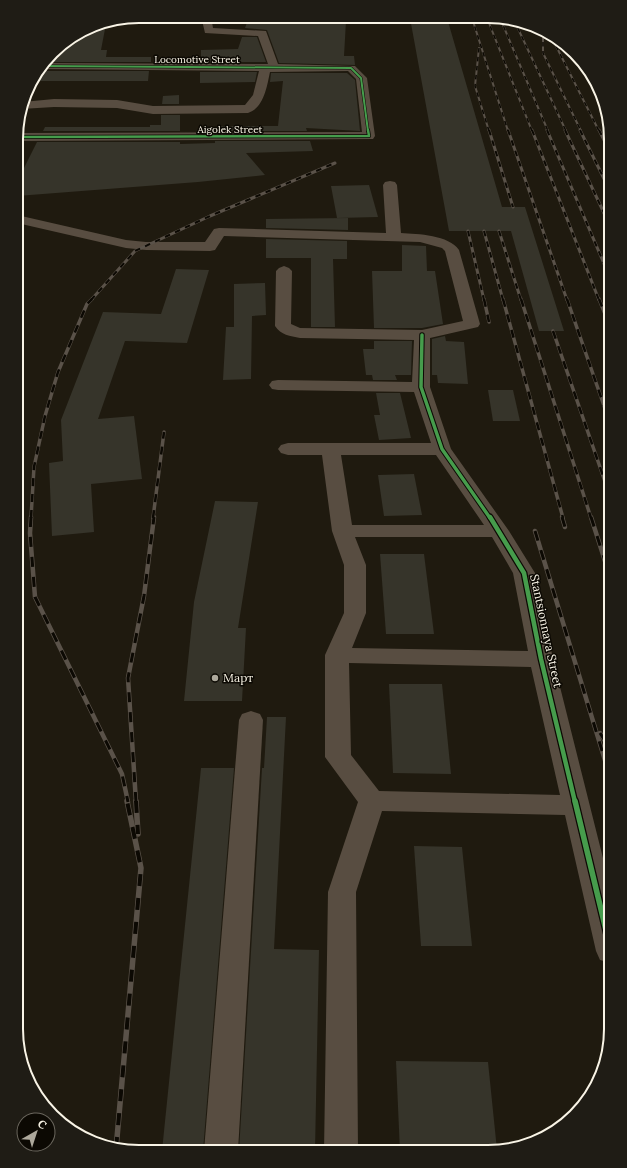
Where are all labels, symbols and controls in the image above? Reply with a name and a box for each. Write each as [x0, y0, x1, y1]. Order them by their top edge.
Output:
street label: Locomotive Street [154, 53, 240, 66]
street label: Aigolek Street [197, 123, 263, 136]
street label: Stantsionnaya Street [527, 573, 566, 689]
place label: Март [223, 670, 253, 685]
marker: Март [210, 673, 220, 683]
north arrow [16, 1112, 56, 1152]
text: С [35, 1116, 50, 1132]

